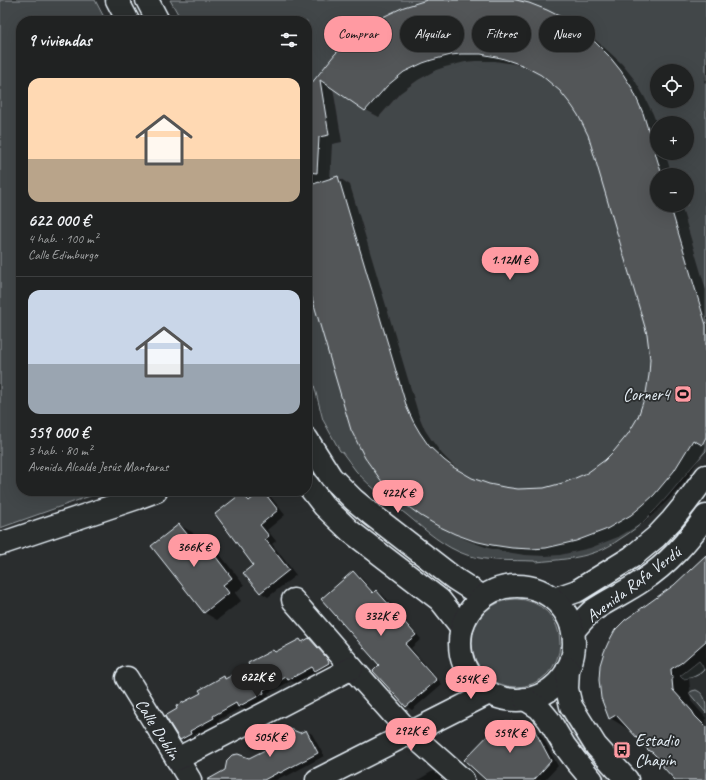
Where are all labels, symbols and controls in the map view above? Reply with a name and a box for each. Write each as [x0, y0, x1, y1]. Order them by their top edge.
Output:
chip: Comprar [324, 16, 392, 52]
chip: Alquilar [400, 16, 464, 52]
chip: Filtros [472, 16, 531, 52]
chip: Nuevo [539, 16, 595, 52]
icon: filters [278, 29, 300, 51]
text: 9 viviendas [28, 30, 92, 51]
map controls [650, 64, 694, 212]
button: locate [650, 64, 694, 108]
icon: home [128, 104, 200, 176]
button: + [650, 116, 694, 160]
button: − [650, 168, 694, 212]
text: 622 000 € [28, 210, 90, 231]
text: 4 hab. · 100 m² [28, 231, 98, 247]
text: Calle Edimburgo [28, 247, 98, 263]
pin: 1.12M € [473, 247, 547, 281]
text: 1.12M € [491, 252, 529, 268]
icon: home [128, 316, 200, 388]
place label: Corner4 [623, 384, 672, 405]
sports icon: Corner4 [673, 384, 693, 404]
text: 559 000 € [28, 422, 89, 443]
text: 3 hab. · 80 m² [28, 443, 92, 459]
text: Avenida Alcalde Jesús Mantaras [28, 459, 168, 475]
pin: 422K € [365, 480, 431, 514]
text: 422K € [381, 485, 415, 501]
pin: 366K € [161, 534, 227, 568]
text: 366K € [177, 539, 211, 555]
street label: Avenida Rafa Verdú [582, 541, 686, 627]
pin: 332K € [348, 603, 414, 637]
text: 332K € [364, 608, 398, 624]
pin: 622K € [224, 664, 290, 698]
pin: 554K € [438, 666, 504, 700]
text: 622K € [240, 669, 274, 685]
text: 554K € [455, 671, 487, 687]
street label: Calle Dublín [131, 695, 185, 765]
pin: 292K € [378, 718, 444, 752]
pin: 559K € [477, 720, 543, 754]
text: 292K € [395, 723, 428, 739]
pin: 505K € [237, 724, 303, 758]
text: 559K € [494, 725, 526, 741]
text: 505K € [254, 729, 286, 745]
place label: Estadio Chapín [635, 730, 680, 771]
bus stop icon: Estadio Chapín [612, 740, 632, 760]

